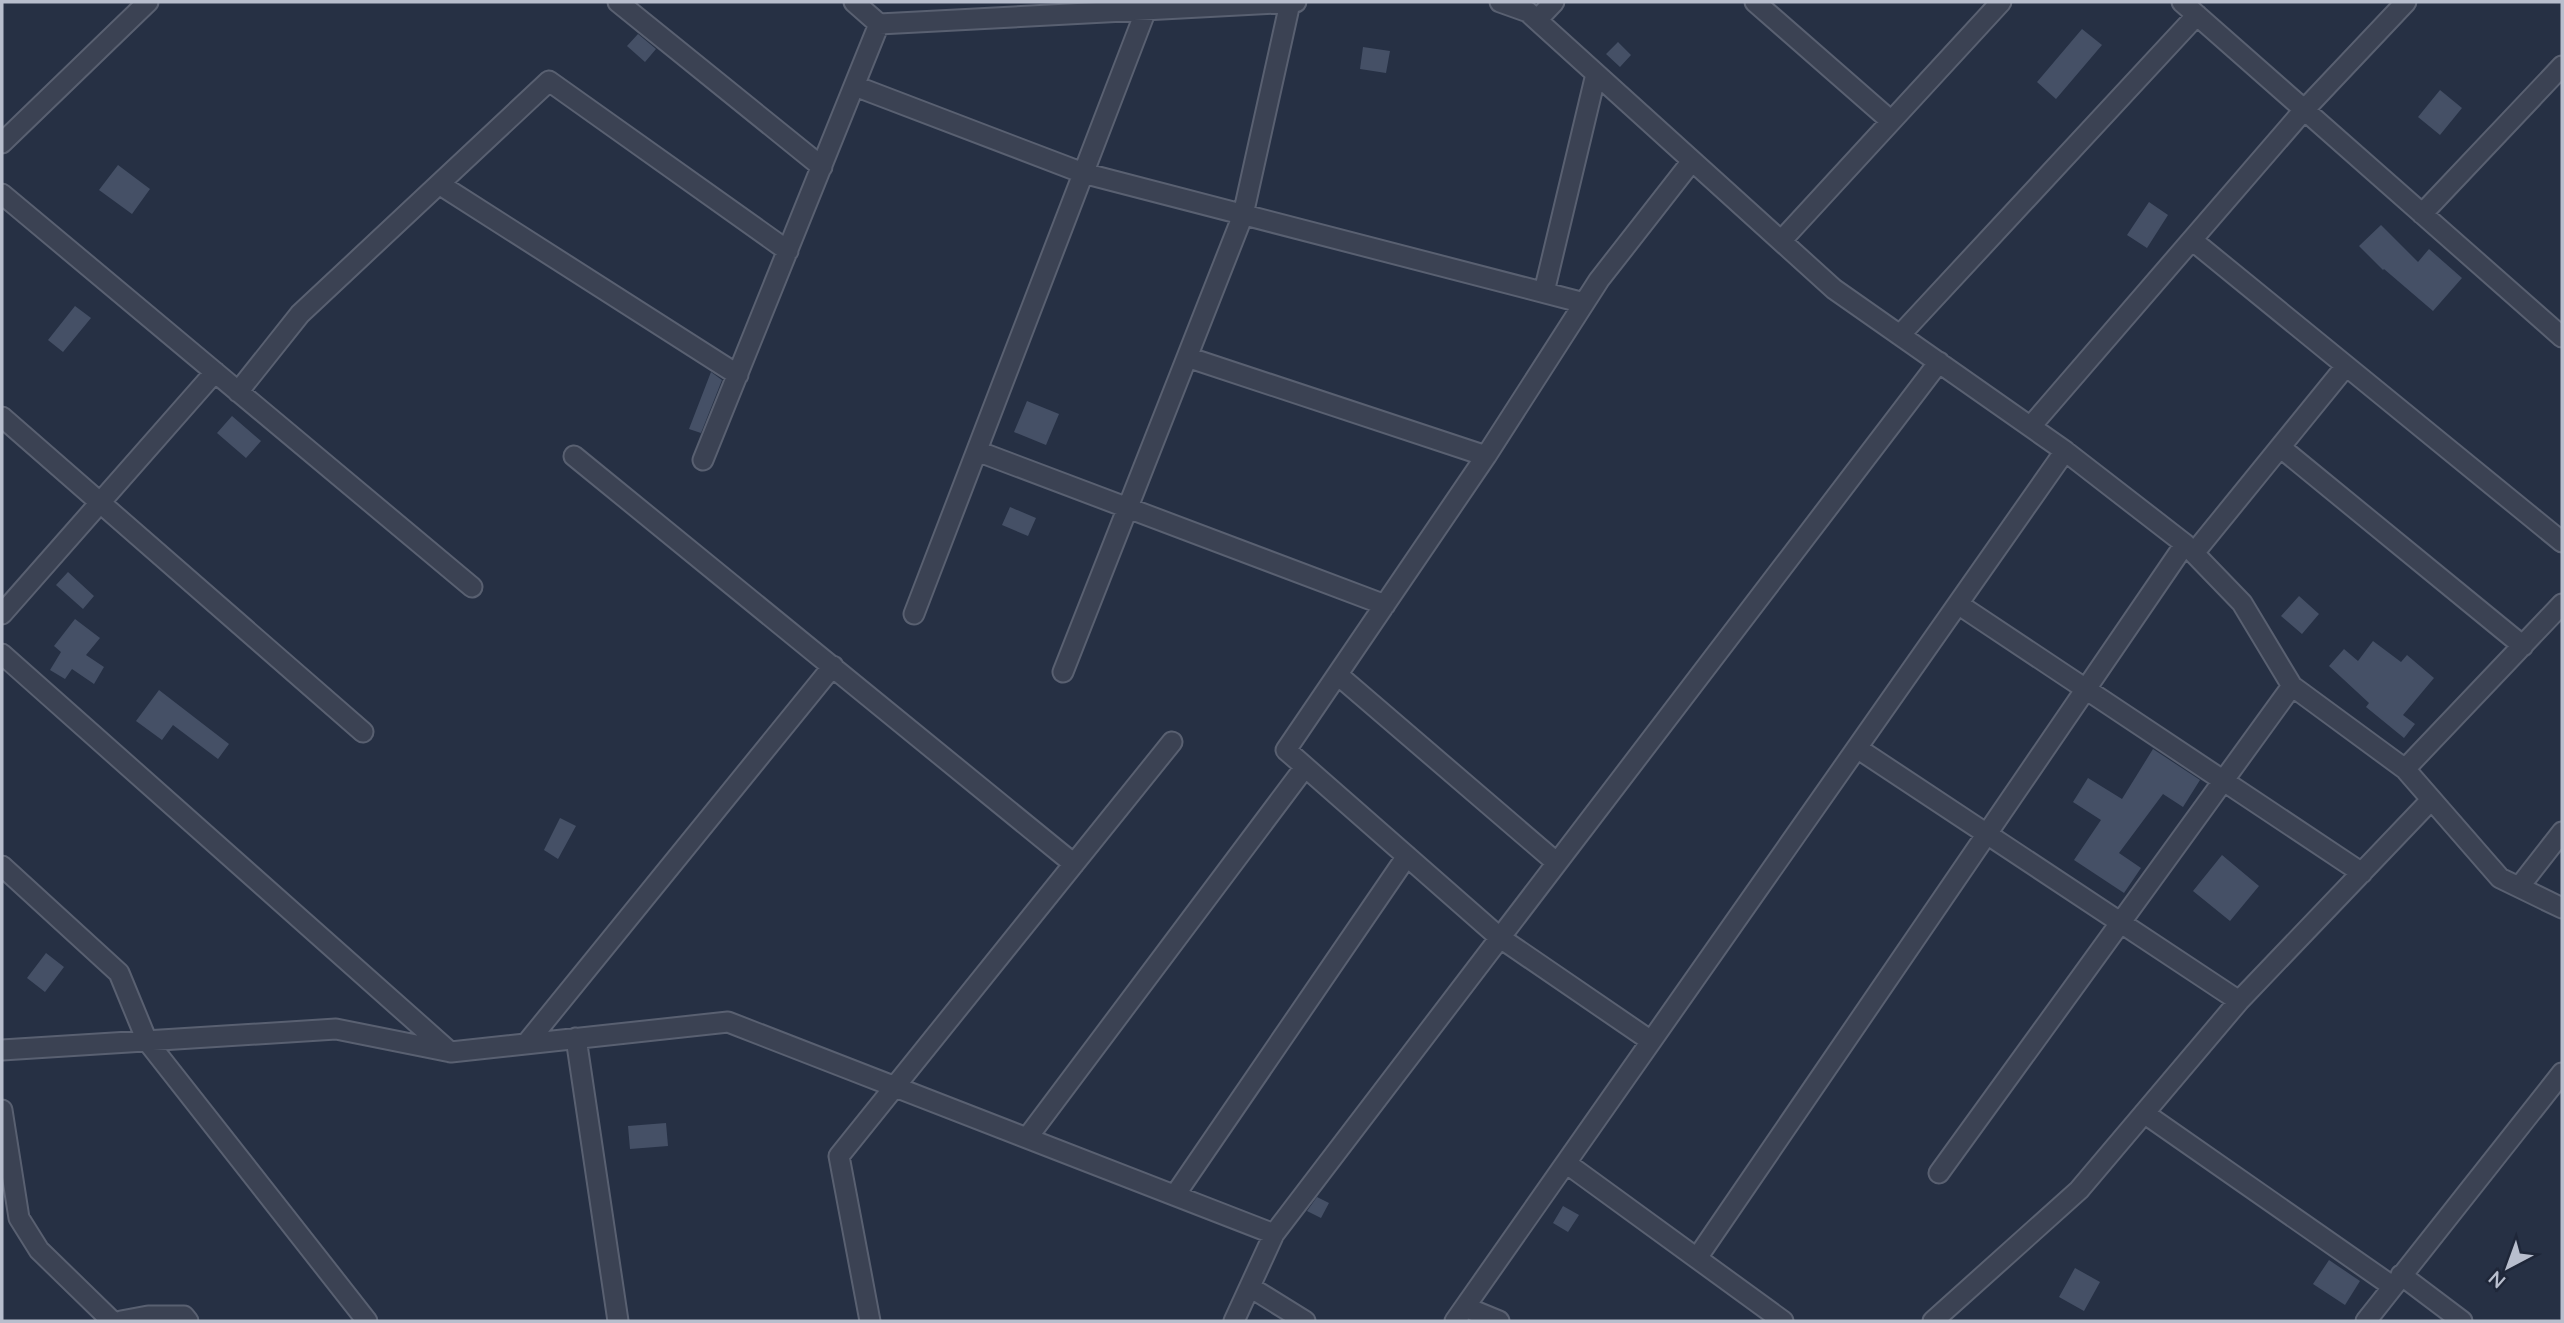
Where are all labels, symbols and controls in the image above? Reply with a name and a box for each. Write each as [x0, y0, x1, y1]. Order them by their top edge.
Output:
north arrow [2473, 1232, 2543, 1302]
text: N [2483, 1267, 2510, 1294]

